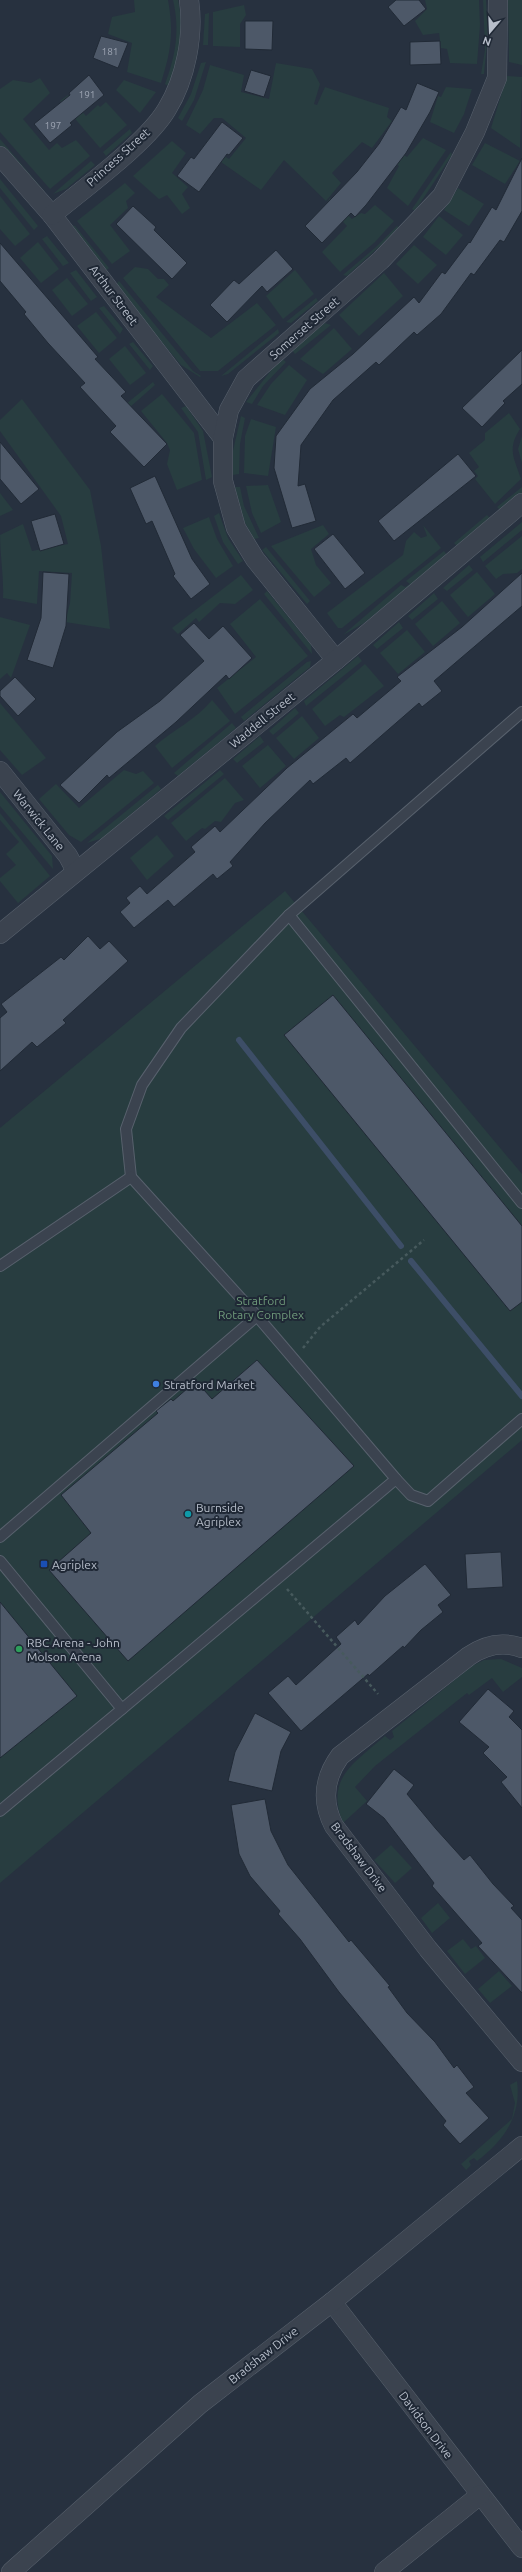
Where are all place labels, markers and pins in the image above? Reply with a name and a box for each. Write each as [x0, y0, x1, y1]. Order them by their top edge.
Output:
place label: Stratford Market [164, 1378, 255, 1391]
marker: Stratford Market [151, 1379, 161, 1389]
place label: Burnside Agriplex [196, 1501, 244, 1528]
marker: Burnside Agriplex [183, 1509, 193, 1519]
place label: Agriplex [52, 1558, 97, 1571]
marker: Agriplex [39, 1559, 49, 1569]
place label: RBC Arena - John Molson Arena [27, 1636, 120, 1663]
marker: RBC Arena - John Molson Arena [14, 1644, 24, 1654]

